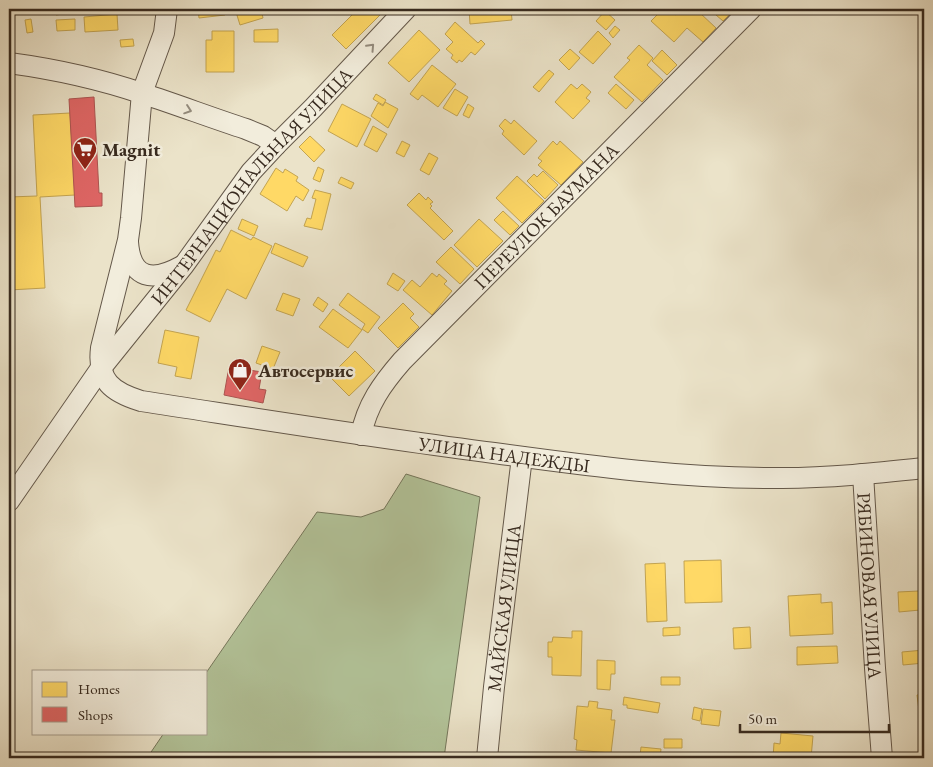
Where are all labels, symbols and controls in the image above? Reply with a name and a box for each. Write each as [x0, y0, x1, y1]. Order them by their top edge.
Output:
one-way arrow [365, 44, 374, 53]
street label: ИНТЕРНАЦИОНАЛЬНАЯ УЛИЦА [145, 61, 358, 310]
one-way arrow [183, 104, 192, 114]
supermarket icon: Magnit [72, 136, 98, 170]
place label: Magnit [102, 137, 160, 162]
street label: ПЕРЕУЛОК БАУМАНА [468, 137, 624, 294]
shop icon: Автосервис [227, 357, 253, 391]
place label: Автосервис [257, 358, 353, 383]
street label: УЛИЦА НАДЕЖДЫ [416, 430, 592, 478]
street label: РЯБИНОВАЯ УЛИЦА [852, 492, 888, 681]
street label: МАЙСКАЯ УЛИЦА [481, 522, 526, 693]
legend [32, 670, 208, 734]
text: Homes [78, 679, 120, 698]
scale bar [740, 702, 889, 734]
text: Shops [78, 705, 113, 724]
text: 50 m [748, 709, 777, 728]

